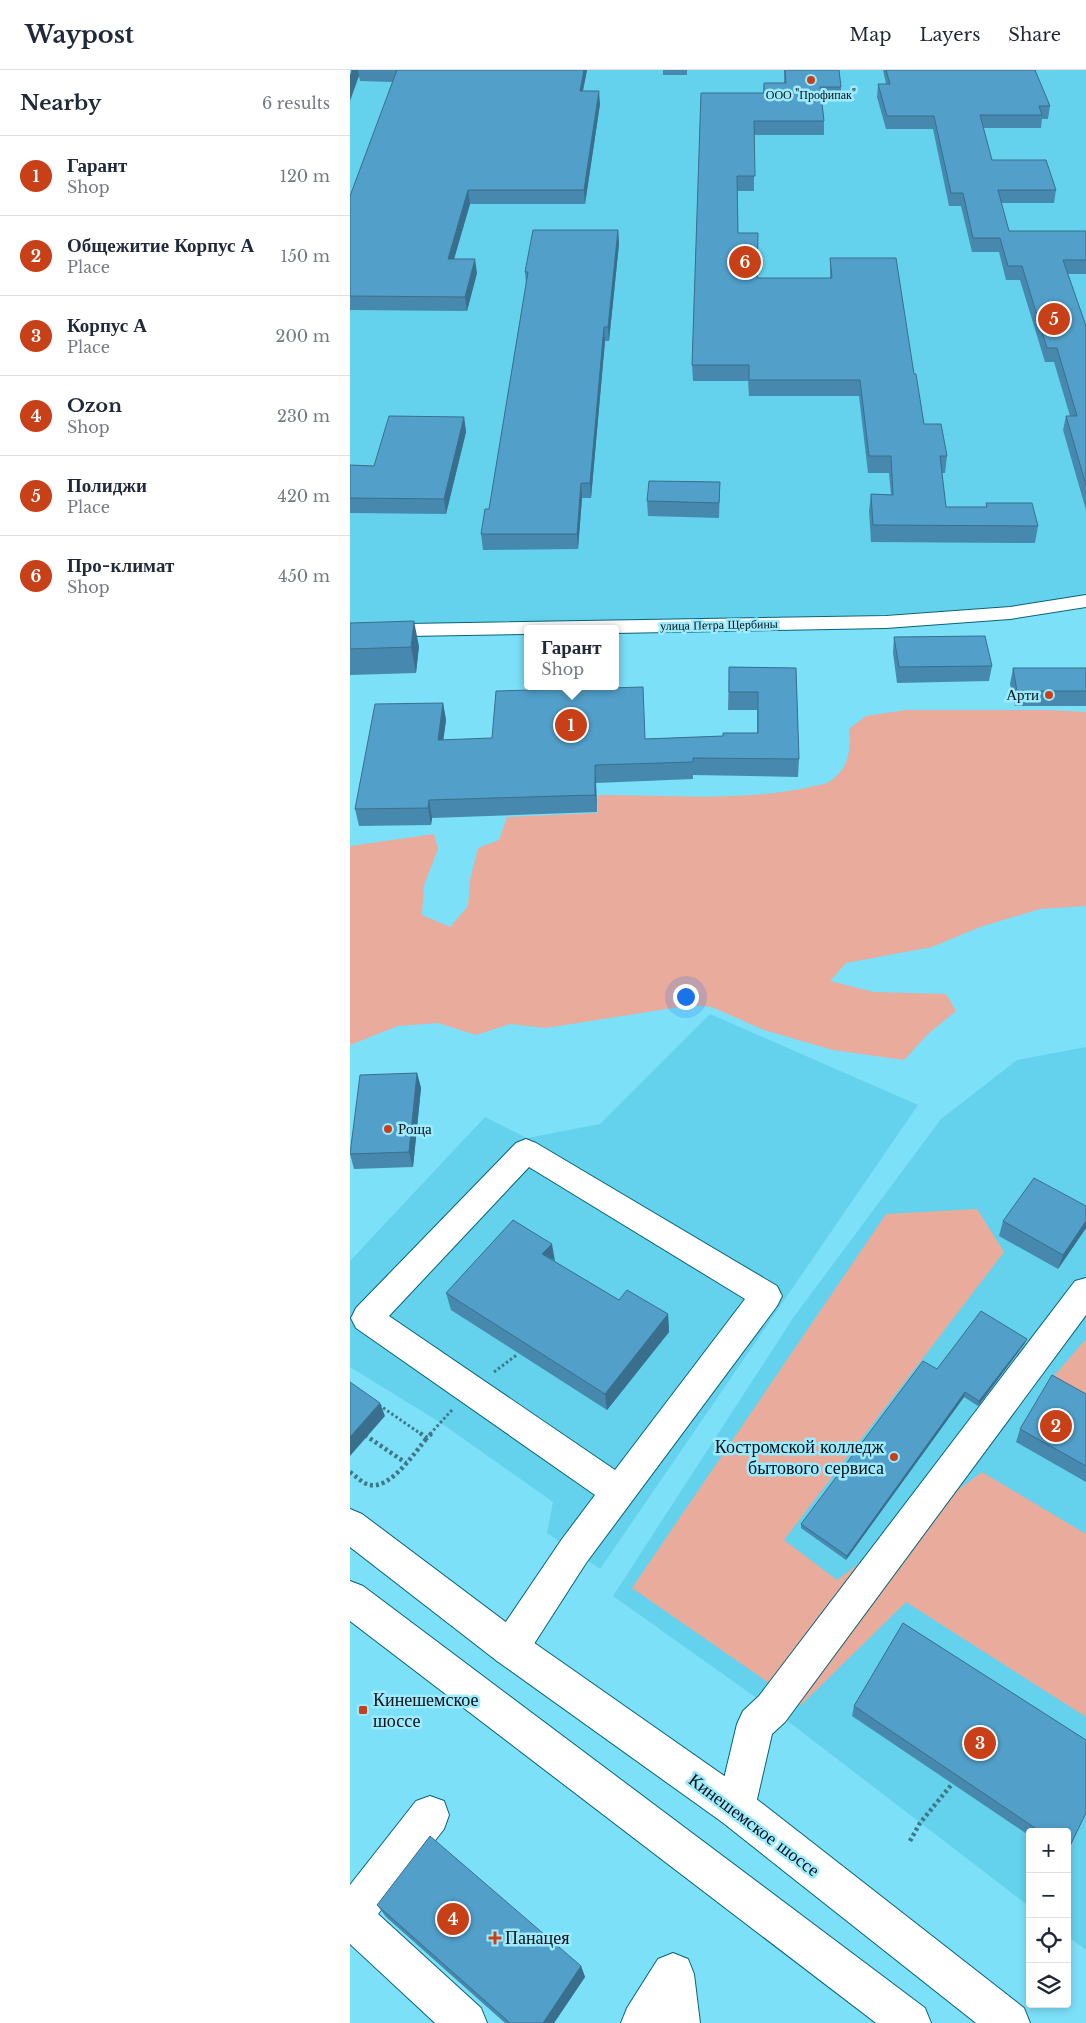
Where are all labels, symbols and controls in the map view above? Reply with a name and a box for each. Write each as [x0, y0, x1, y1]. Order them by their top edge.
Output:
text: Waypost [25, 20, 134, 49]
text: Map [850, 24, 891, 46]
text: Layers [919, 24, 980, 46]
text: Share [1008, 24, 1061, 46]
marker: ООО "Профипак" [805, 74, 817, 86]
place label: ООО "Профипак" [766, 87, 856, 102]
text: Nearby [20, 90, 101, 116]
text: 6 results [262, 93, 330, 113]
text: Гарант [67, 154, 127, 177]
text: 1 [33, 166, 39, 186]
text: 120 m [280, 166, 330, 186]
text: Shop [67, 177, 110, 197]
text: Общежитие Корпус А [67, 234, 254, 257]
pin: 6 [729, 243, 761, 281]
text: 2 [31, 246, 41, 266]
text: 150 m [281, 246, 330, 266]
text: Place [67, 257, 110, 277]
pin: 5 [1038, 300, 1070, 338]
text: Корпус А [67, 314, 147, 337]
text: 3 [31, 326, 41, 346]
text: 200 m [276, 326, 330, 346]
text: Place [67, 337, 110, 357]
text: Ozon [67, 394, 122, 417]
text: 4 [31, 406, 41, 426]
text: 230 m [277, 406, 330, 426]
text: Shop [67, 417, 110, 437]
text: Полиджи [67, 474, 147, 497]
text: 5 [31, 486, 41, 506]
text: 420 m [278, 486, 330, 506]
text: Place [67, 497, 110, 517]
text: Про-климат [67, 554, 174, 577]
text: 6 [31, 566, 41, 586]
text: 450 m [278, 566, 330, 586]
text: Shop [67, 577, 110, 597]
street label: улица Петра Щербины [660, 616, 778, 633]
popup [524, 625, 619, 690]
text: Гарант [541, 636, 602, 659]
text: Shop [541, 659, 584, 679]
place label: Арти [1006, 685, 1039, 704]
marker: Арти [1043, 689, 1055, 701]
pin: 1 [555, 706, 587, 744]
your location [673, 984, 699, 1010]
place label: Роща [398, 1119, 432, 1138]
marker: Роща [382, 1123, 394, 1135]
pin: 2 [1040, 1407, 1072, 1445]
place label: Костромской колледж бытового сервиса [715, 1436, 885, 1479]
marker: Костромской колледж бытового сервиса [888, 1451, 900, 1463]
place label: Кинешемское шоссе [373, 1689, 479, 1732]
marker: Кинешемское шоссе [357, 1704, 369, 1716]
pin: 3 [964, 1724, 996, 1762]
street label: Кинешемское шоссе [684, 1769, 824, 1881]
map controls [1026, 1828, 1071, 2008]
button: + [1026, 1828, 1071, 1873]
button: − [1026, 1873, 1071, 1918]
pin: 4 [437, 1900, 469, 1938]
button: locate [1026, 1918, 1071, 1963]
place label: Панацея [505, 1927, 570, 1949]
marker: Панацея [489, 1932, 501, 1944]
button: layers [1026, 1963, 1071, 2008]

